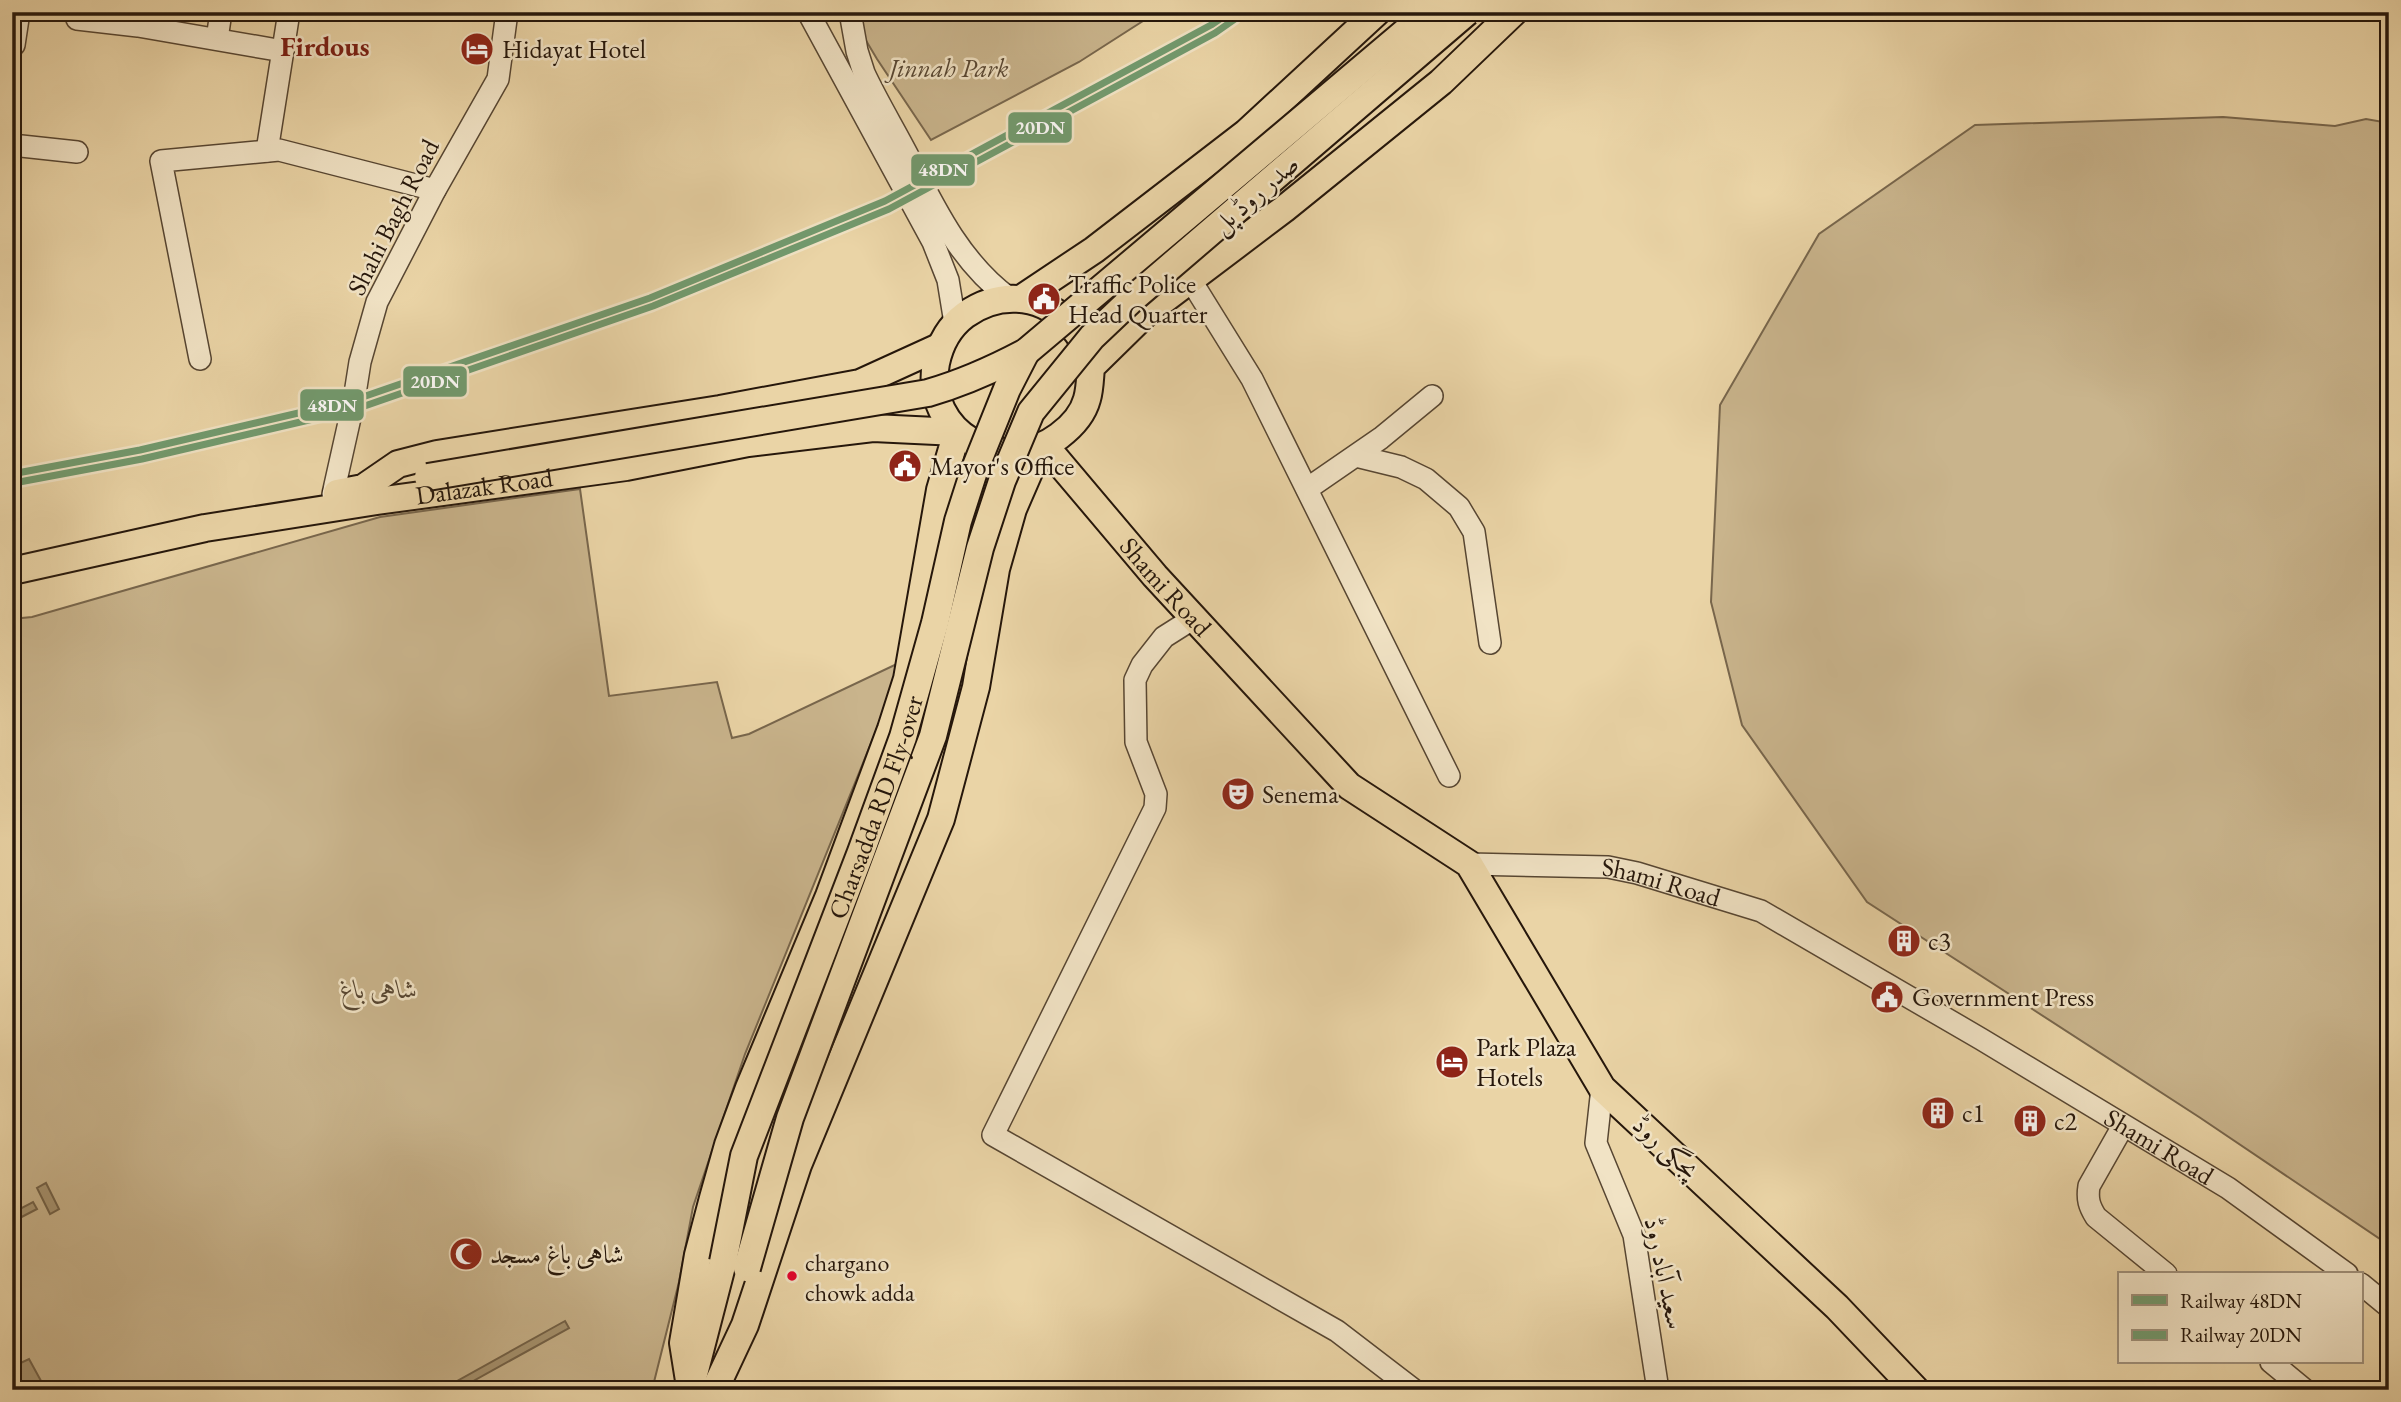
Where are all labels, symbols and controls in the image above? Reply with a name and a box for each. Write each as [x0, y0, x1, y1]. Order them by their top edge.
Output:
district label: Firdous [280, 28, 370, 64]
hotel icon: Hidayat Hotel [458, 30, 496, 68]
place label: Hidayat Hotel [502, 32, 646, 66]
park label: Jinnah Park [884, 51, 1009, 85]
line badge: 20DN [1007, 111, 1073, 144]
text: 20DN [1015, 115, 1066, 140]
street label: Shahi Bagh Road [339, 132, 447, 301]
street label: صدر روڈ پل [1204, 147, 1307, 243]
line badge: 48DN [910, 153, 976, 187]
text: 48DN [918, 157, 969, 182]
place label: Traffic Police Head Quarter [1068, 267, 1208, 331]
public building icon: Traffic Police Head Quarter [1025, 280, 1063, 318]
line badge: 20DN [402, 365, 468, 398]
text: 20DN [410, 369, 461, 394]
line badge: 48DN [299, 388, 365, 422]
text: 48DN [307, 393, 358, 418]
public building icon: Mayor's Office [886, 447, 924, 485]
place label: Mayor's Office [930, 449, 1074, 483]
street label: Dalazak Road [413, 460, 556, 513]
street label: Shami Road [1112, 530, 1220, 644]
street label: Charsadda RD Fly-over [820, 691, 931, 924]
theatre icon: Senema [1219, 775, 1257, 813]
place label: Senema [1262, 777, 1339, 811]
street label: Shami Road [1602, 850, 1725, 915]
building icon: c3 [1885, 922, 1923, 960]
place label: c3 [1928, 924, 1951, 958]
park label: شاہی باغ [340, 972, 418, 1011]
public building icon: Government Press [1868, 978, 1906, 1016]
place label: Government Press [1912, 980, 2094, 1014]
place label: Park Plaza Hotels [1476, 1030, 1577, 1094]
hotel icon: Park Plaza Hotels [1433, 1043, 1471, 1081]
building icon: c1 [1919, 1094, 1957, 1132]
place label: c1 [1962, 1096, 1985, 1130]
street label: Shami Road [2098, 1100, 2221, 1193]
building icon: c2 [2011, 1102, 2049, 1140]
place label: c2 [2054, 1104, 2078, 1138]
street label: پجگی روڈ [1625, 1108, 1707, 1188]
street label: سعید آباد روڈ [1637, 1214, 1693, 1332]
mosque icon: شاہی باغ مسجد [447, 1235, 485, 1273]
place label: شاہی باغ مسجد [490, 1237, 624, 1276]
place label: chargano chowk adda [805, 1247, 915, 1308]
marker: chargano chowk adda [785, 1269, 799, 1283]
legend [2118, 1272, 2362, 1364]
text: Railway 48DN [2180, 1287, 2302, 1314]
text: Railway 20DN [2180, 1321, 2302, 1348]

